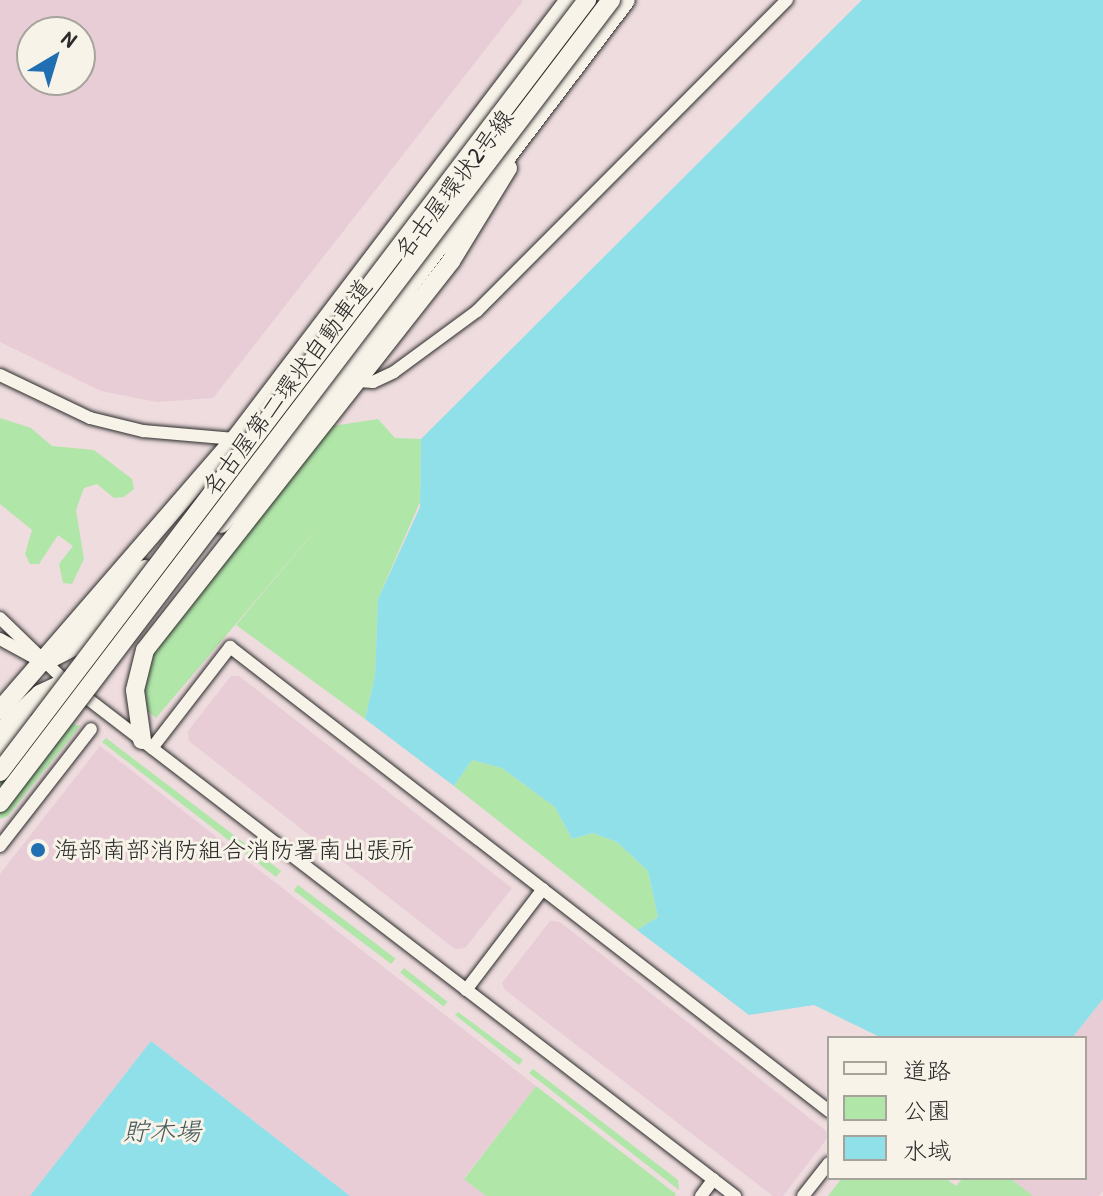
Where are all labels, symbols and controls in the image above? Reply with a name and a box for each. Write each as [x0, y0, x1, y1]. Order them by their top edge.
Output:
north arrow [16, 16, 96, 96]
text: N [56, 23, 83, 54]
street label: 名古屋環状2号線 [389, 104, 519, 264]
street label: 名古屋第二環状自動車道 [196, 273, 378, 501]
place label: 海部南部消防組合消防署南出張所 [54, 836, 414, 864]
marker: 海部南部消防組合消防署南出張所 [29, 841, 47, 859]
legend [827, 1036, 1087, 1180]
text: 道路 [903, 1054, 951, 1086]
text: 公園 [903, 1094, 951, 1126]
water label: 貯木場 [123, 1115, 201, 1147]
text: 水域 [903, 1134, 951, 1166]

